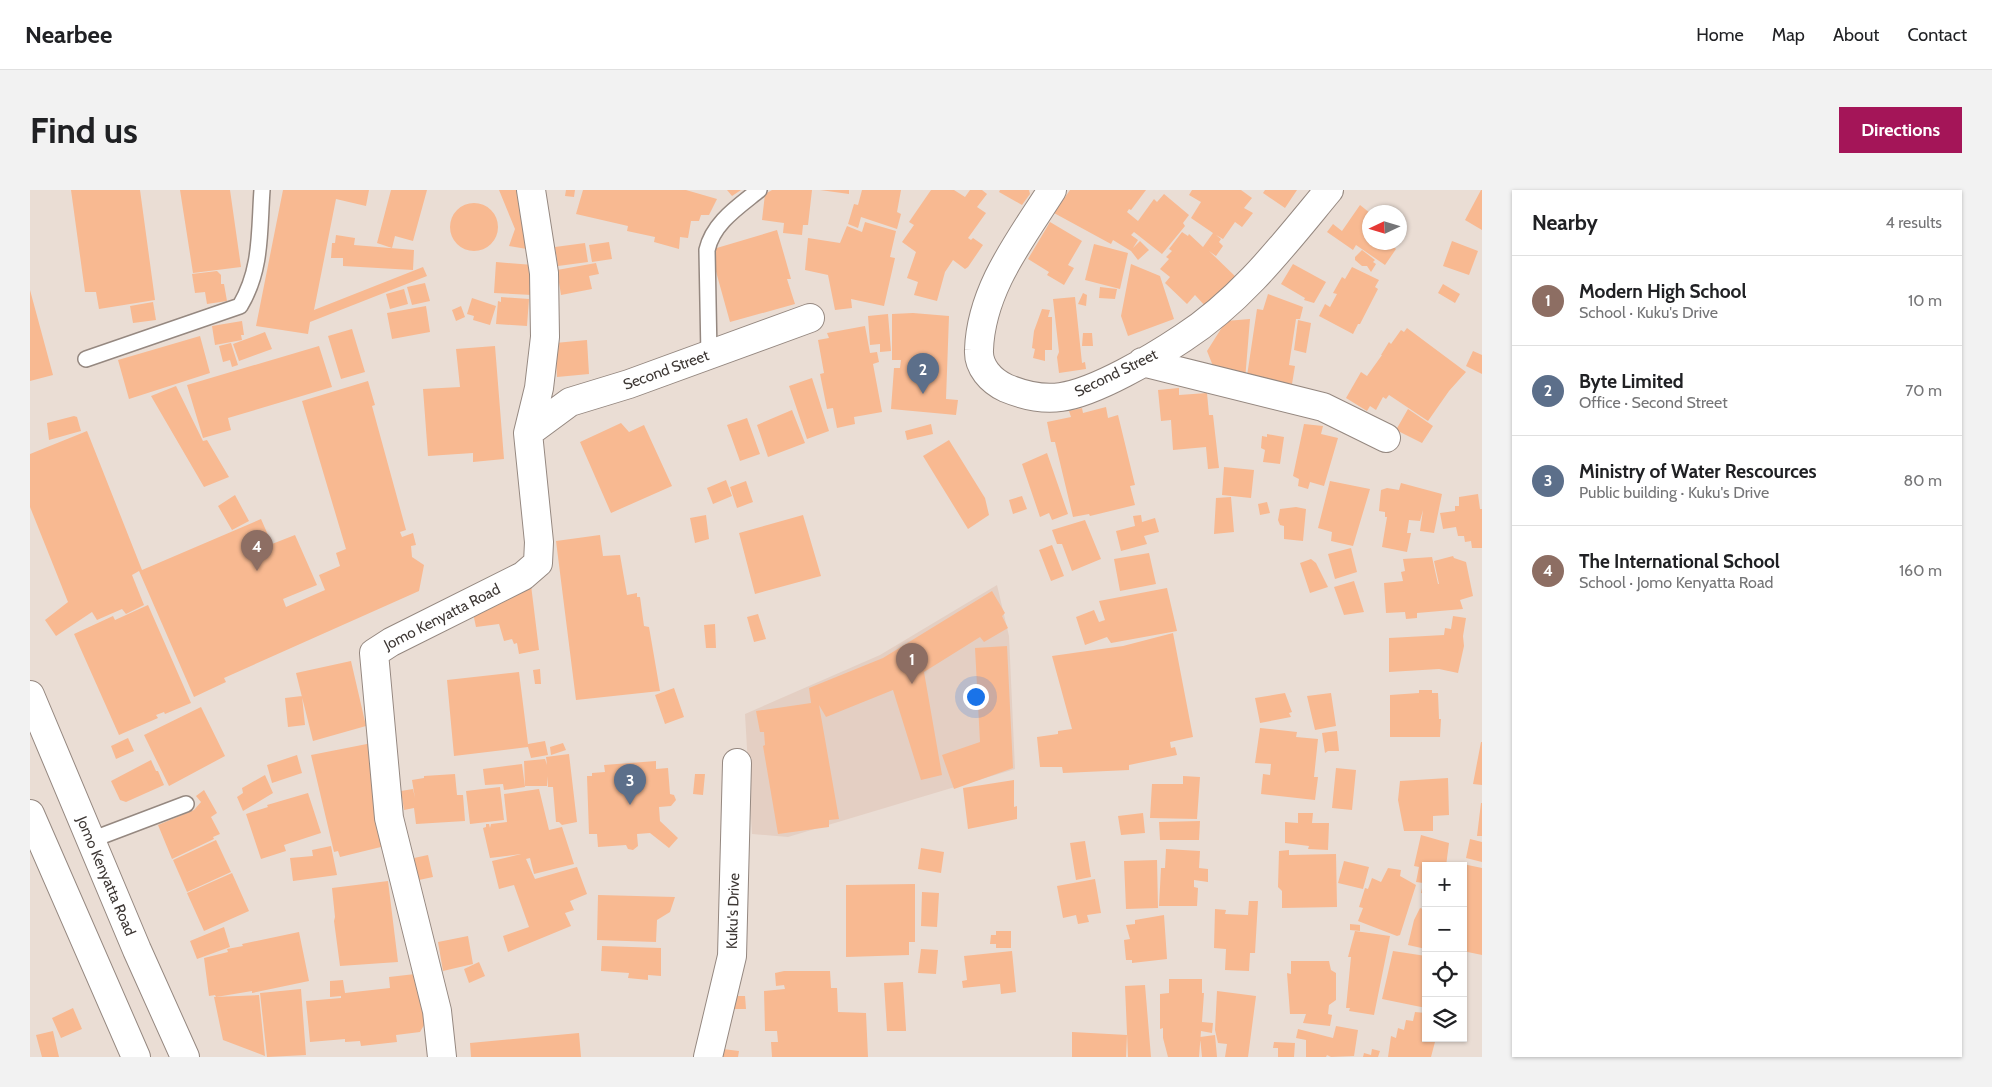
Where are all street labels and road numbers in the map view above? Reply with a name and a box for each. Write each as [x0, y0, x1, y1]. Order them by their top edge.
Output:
street label: Second Street [1072, 345, 1160, 401]
street label: Second Street [621, 346, 711, 394]
street label: Jomo Kenyatta Road [380, 580, 503, 655]
street label: Jomo Kenyatta Road [72, 813, 139, 939]
street label: Kuku's Drive [723, 872, 743, 949]

